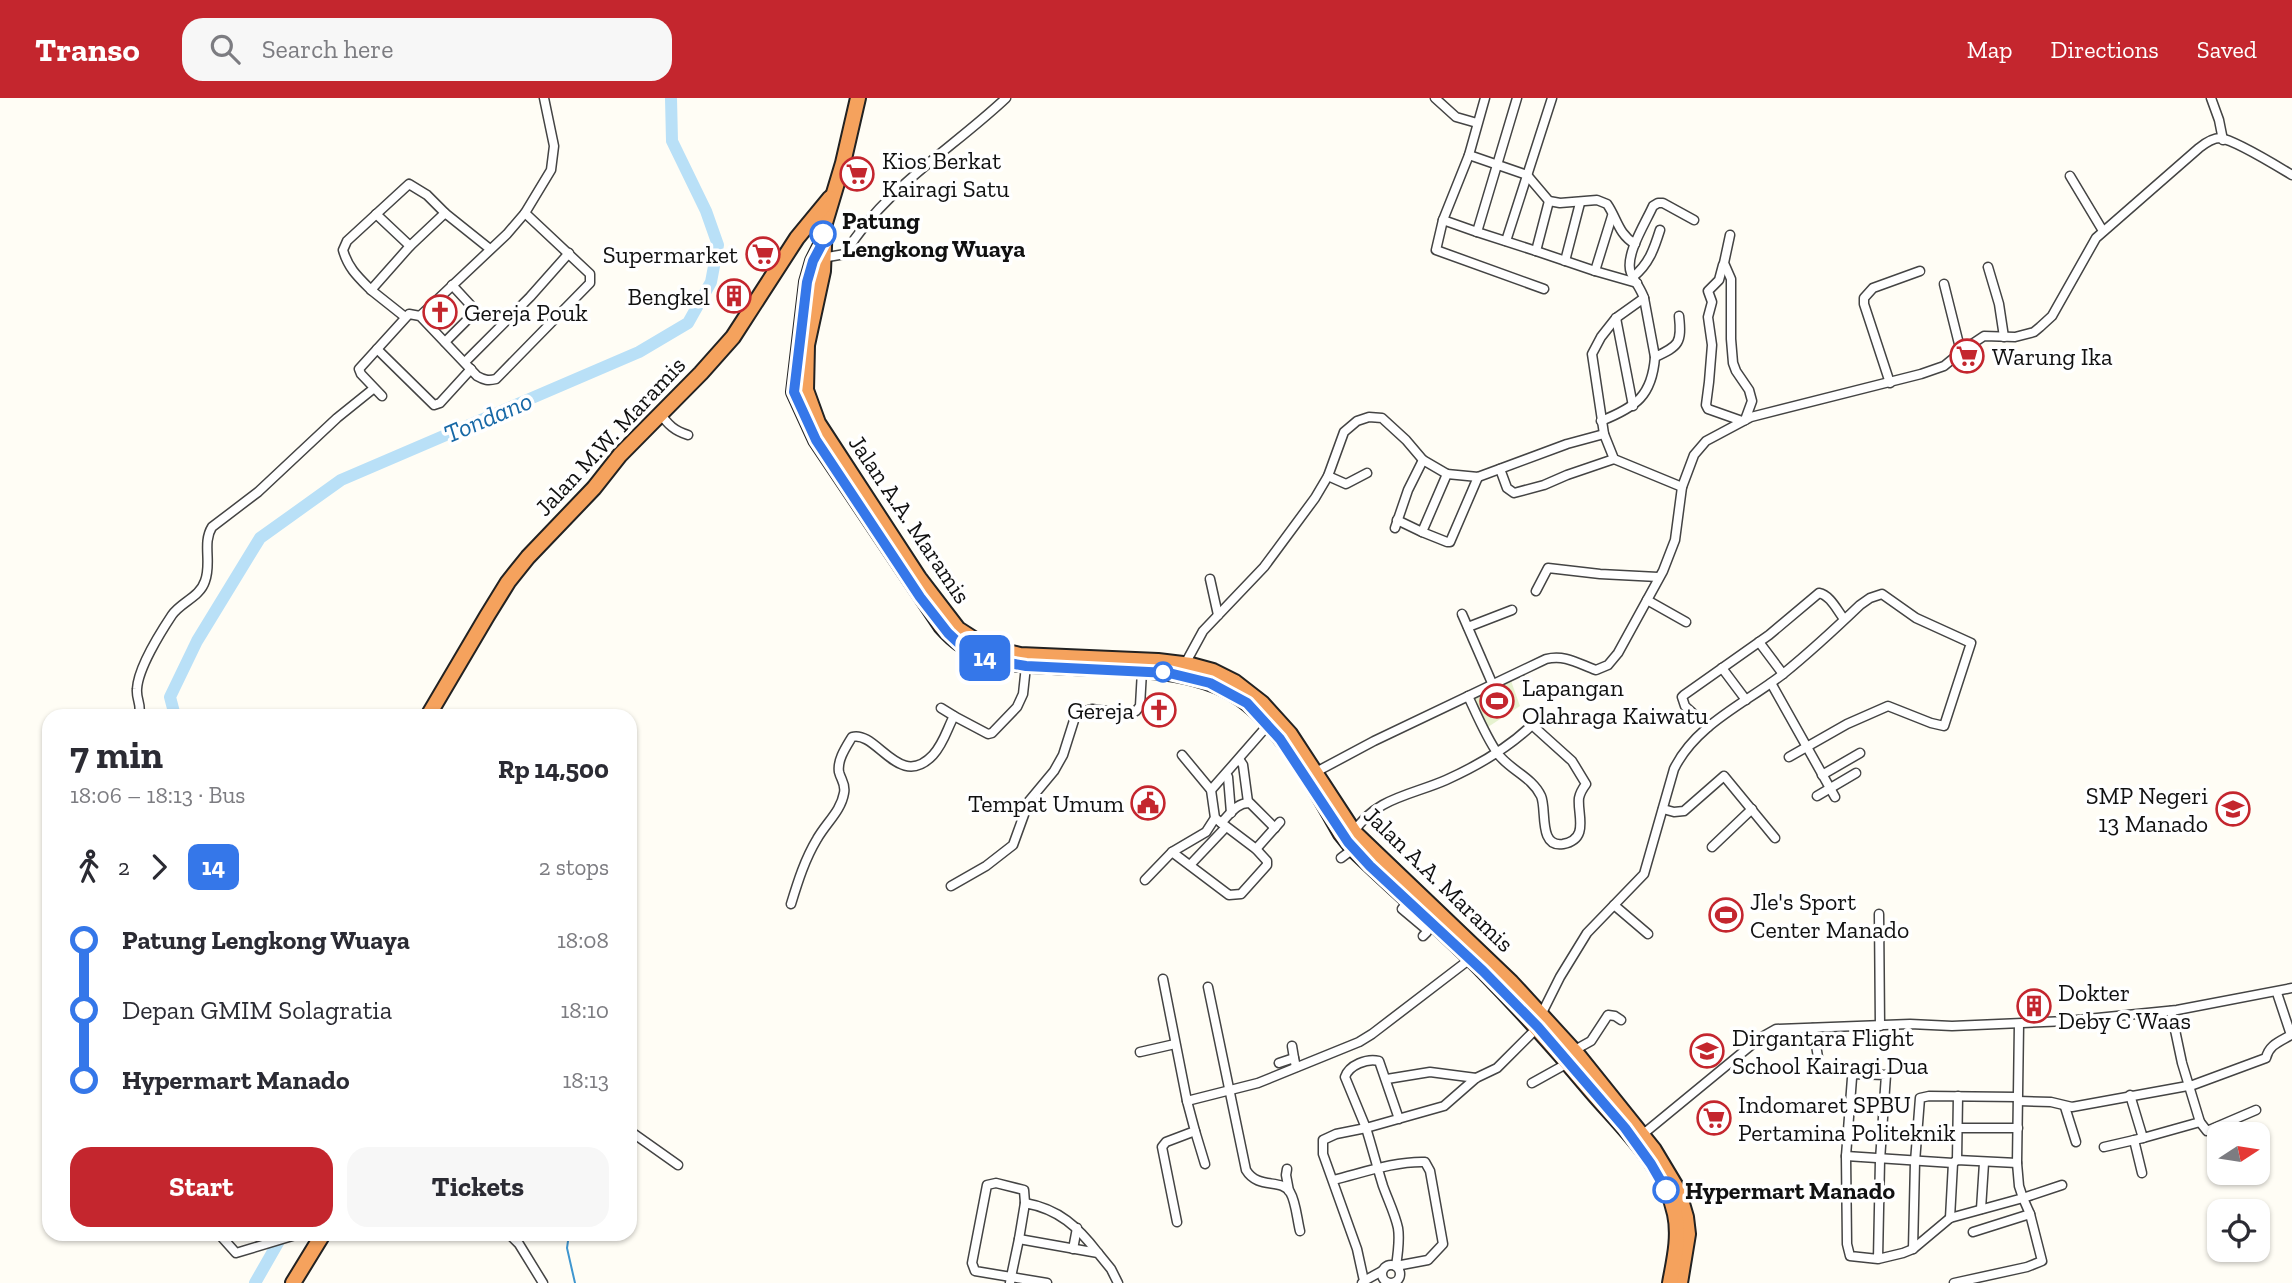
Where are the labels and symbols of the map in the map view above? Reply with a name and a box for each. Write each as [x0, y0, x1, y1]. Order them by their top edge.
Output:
place label: Kios Berkat Kairagi Satu [882, 146, 1010, 203]
supermarket icon: Kios Berkat Kairagi Satu [838, 155, 876, 193]
place label: Patung Lengkong Wuaya [842, 206, 1025, 263]
marker: Patung Lengkong Wuaya [810, 221, 836, 247]
supermarket icon: Supermarket [744, 235, 782, 273]
place label: Supermarket [603, 240, 738, 269]
building icon: Bengkel [715, 277, 753, 315]
place label: Bengkel [628, 282, 710, 311]
church icon: Gereja Pouk [421, 293, 459, 331]
place label: Gereja Pouk [464, 298, 588, 327]
supermarket icon: Warung Ika [1948, 337, 1986, 375]
place label: Warung Ika [1992, 342, 2113, 371]
street label: Jalan M.W. Maramis [529, 350, 691, 522]
water label: Tondano [439, 384, 537, 450]
street label: Jalan A.A. Maramis [843, 429, 977, 609]
line badge: 14 [954, 635, 1016, 681]
unlabelled marker [1153, 662, 1173, 682]
place label: Lapangan Olahraga Kaiwatu [1522, 673, 1709, 730]
sports icon: Lapangan Olahraga Kaiwatu [1478, 682, 1516, 720]
church icon: Gereja [1140, 691, 1178, 729]
place label: Gereja [1067, 696, 1134, 725]
place label: SMP Negeri 13 Manado [2086, 781, 2208, 838]
public building icon: Tempat Umum [1129, 784, 1167, 822]
place label: Tempat Umum [968, 789, 1124, 818]
school or university icon: SMP Negeri 13 Manado [2214, 790, 2252, 828]
street label: Jalan A.A. Maramis [1358, 800, 1520, 958]
place label: Jle's Sport Center Manado [1750, 887, 1909, 944]
sports icon: Jle's Sport Center Manado [1707, 896, 1745, 934]
place label: Dokter Deby C Waas [2058, 978, 2191, 1035]
building icon: Dokter Deby C Waas [2015, 987, 2053, 1025]
place label: Dirgantara Flight School Kairagi Dua [1732, 1023, 1929, 1080]
school or university icon: Dirgantara Flight School Kairagi Dua [1688, 1032, 1726, 1070]
place label: Indomaret SPBU Pertamina Politeknik [1738, 1090, 1956, 1147]
supermarket icon: Indomaret SPBU Pertamina Politeknik [1695, 1099, 1733, 1137]
north arrow [2207, 1122, 2270, 1185]
place label: Hypermart Manado [1685, 1176, 1895, 1205]
marker: Hypermart Manado [1653, 1177, 1679, 1203]

